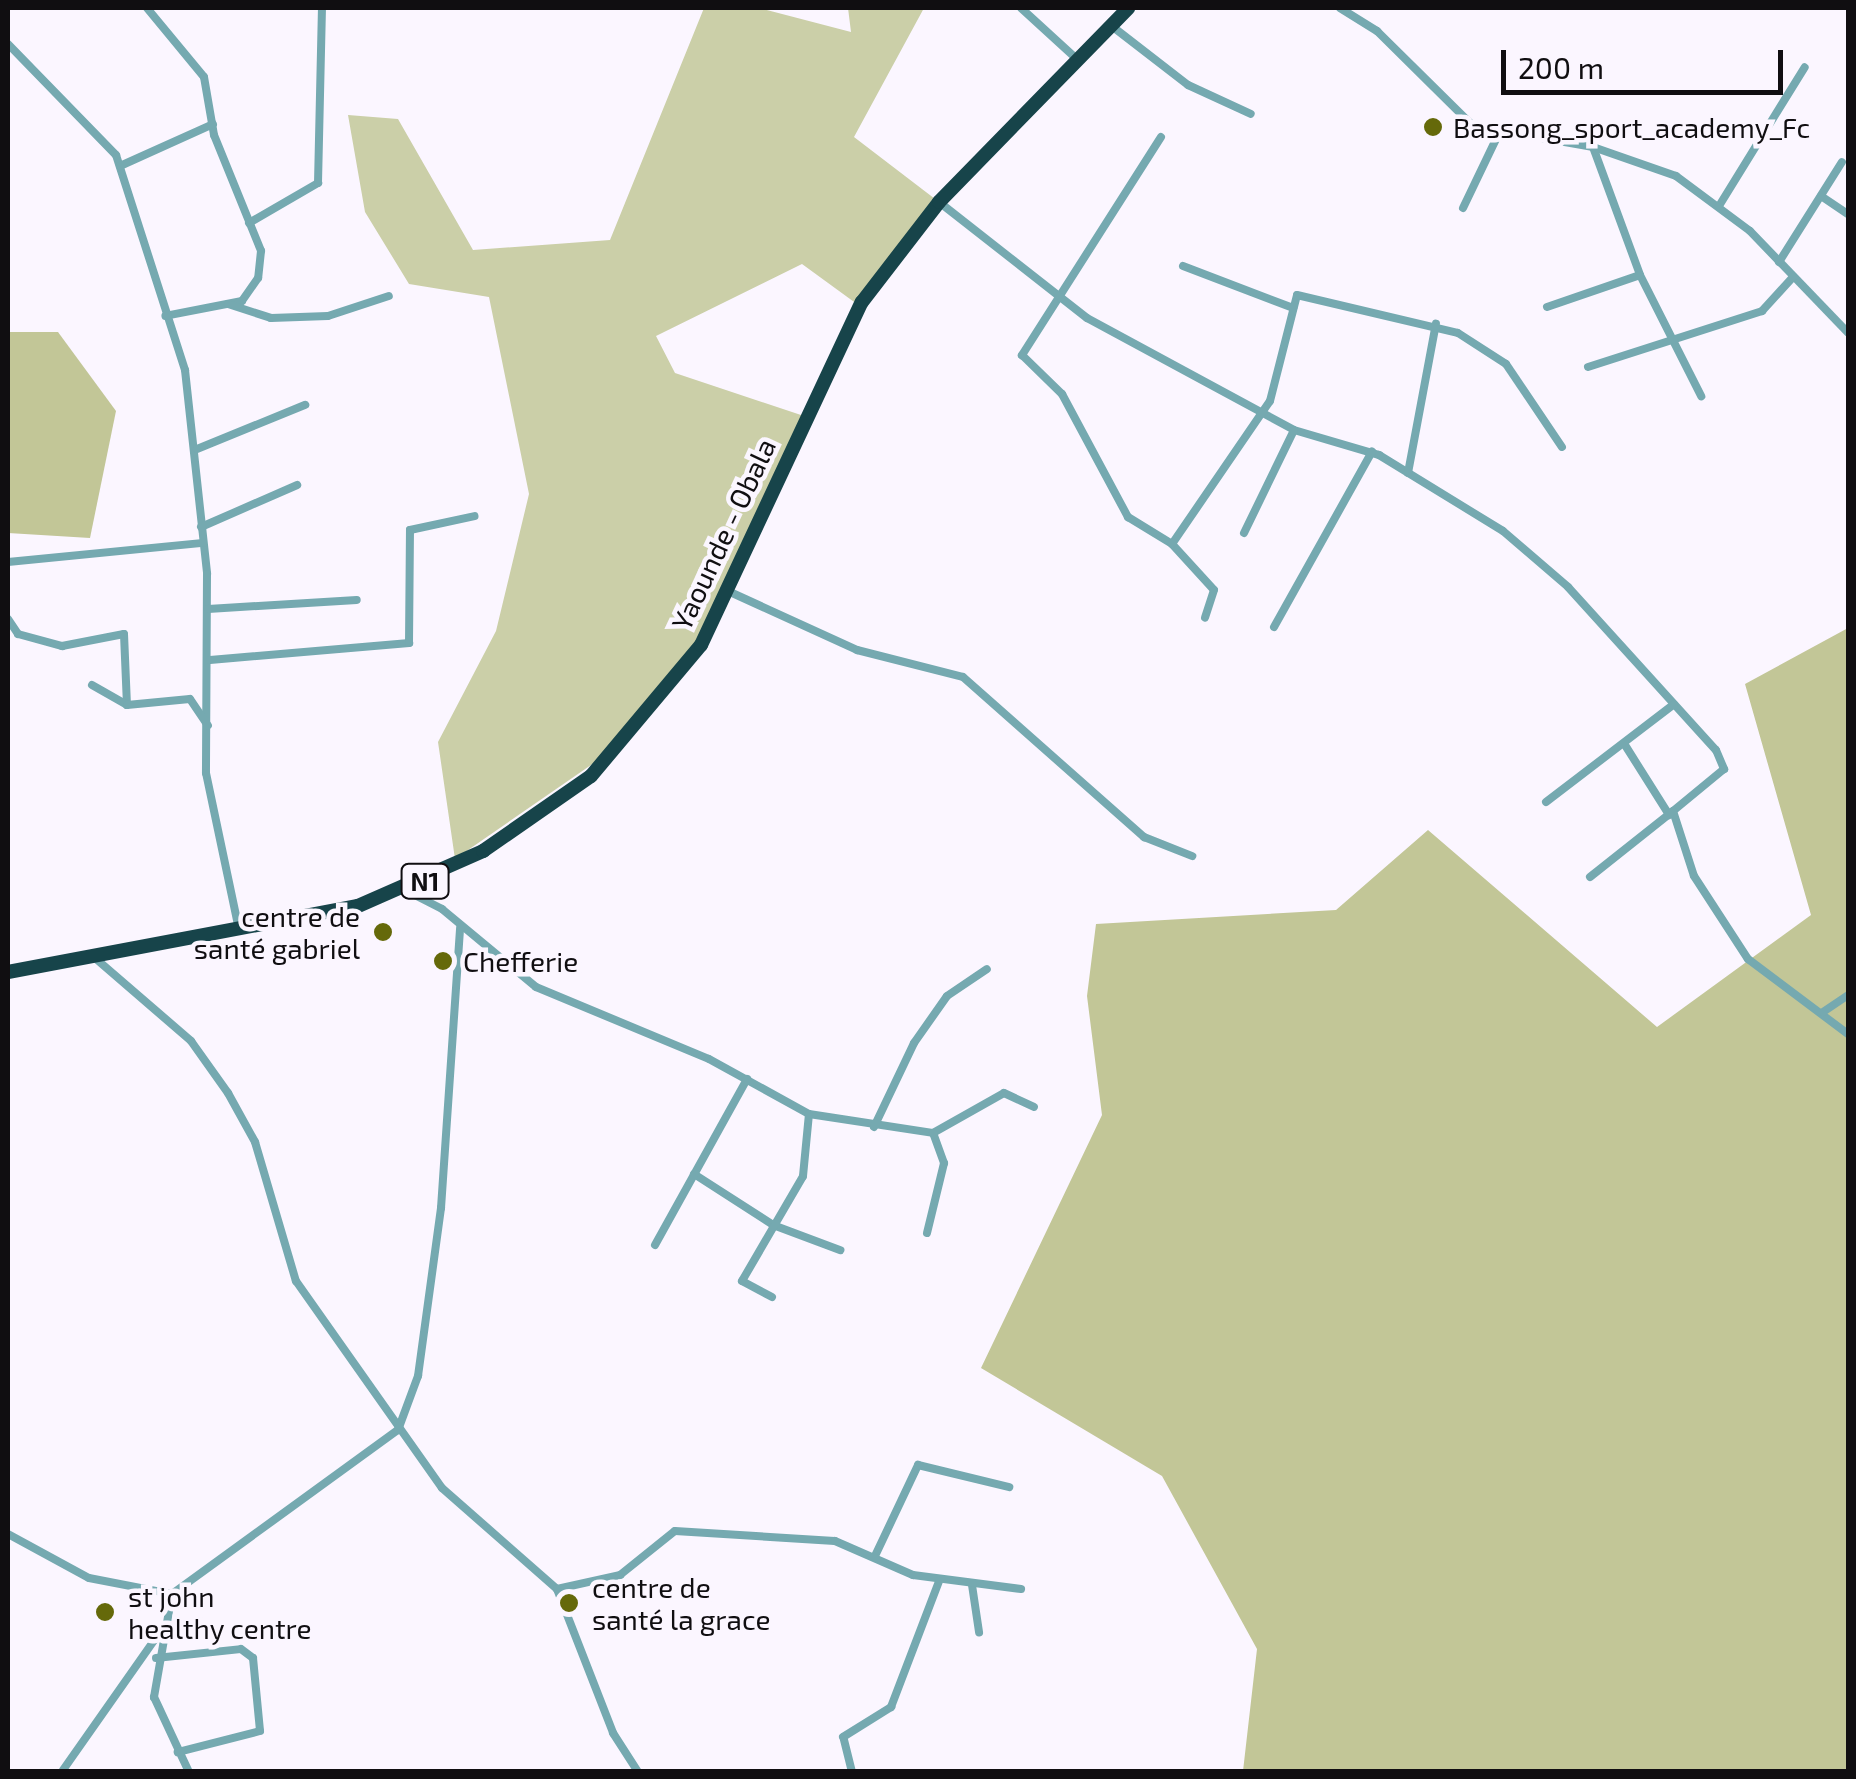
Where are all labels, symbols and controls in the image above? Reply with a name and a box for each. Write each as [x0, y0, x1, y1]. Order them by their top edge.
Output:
scale bar [1506, 30, 1788, 92]
text: 200 m [1518, 49, 1604, 85]
place label: Bassong_sport_academy_Fc [1453, 110, 1810, 144]
marker: Bassong_sport_academy_Fc [1422, 116, 1444, 138]
street label: Yaounde - Obala [664, 433, 782, 635]
road number: N1 [400, 861, 450, 901]
place label: centre de santé gabriel [194, 899, 360, 965]
marker: centre de santé gabriel [370, 919, 396, 945]
place label: Chefferie [463, 944, 578, 978]
marker: Chefferie [432, 950, 454, 972]
place label: centre de santé la grace [592, 1570, 770, 1636]
place label: st john healthy centre [128, 1579, 312, 1645]
marker: centre de santé la grace [556, 1590, 582, 1616]
marker: st john healthy centre [92, 1599, 118, 1625]

